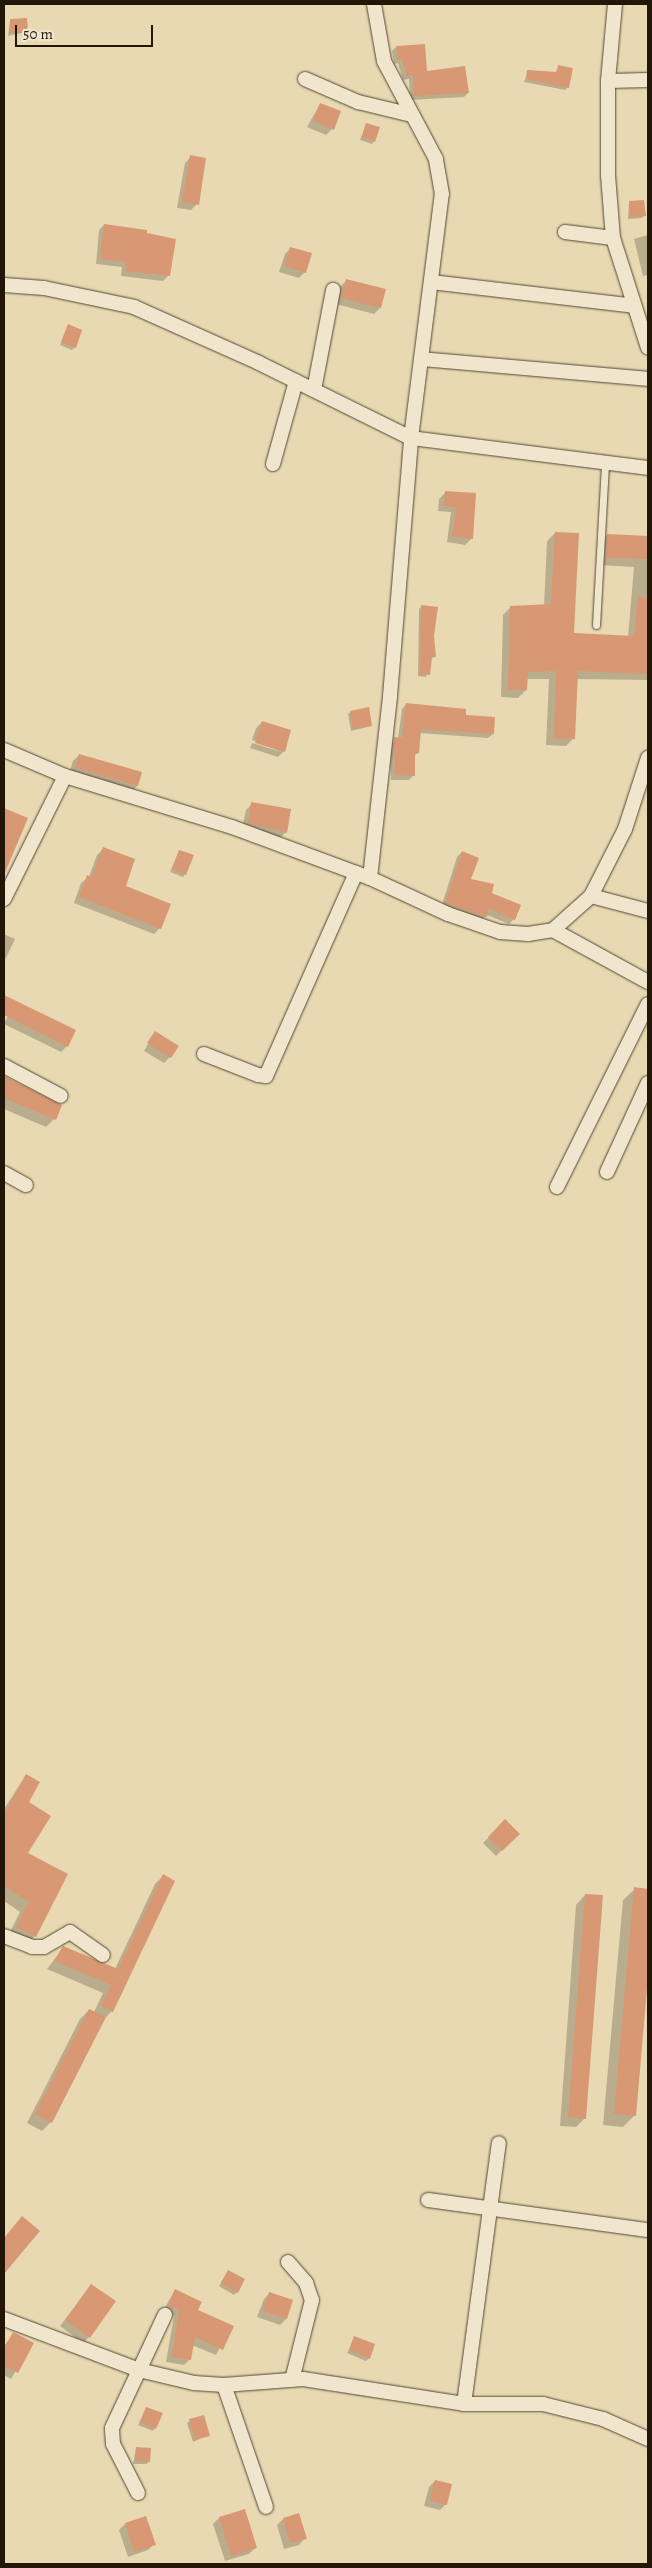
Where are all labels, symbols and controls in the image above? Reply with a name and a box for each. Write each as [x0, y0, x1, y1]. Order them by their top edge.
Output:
scale bar [18, 15, 155, 47]
text: 50 m [23, 24, 53, 44]

